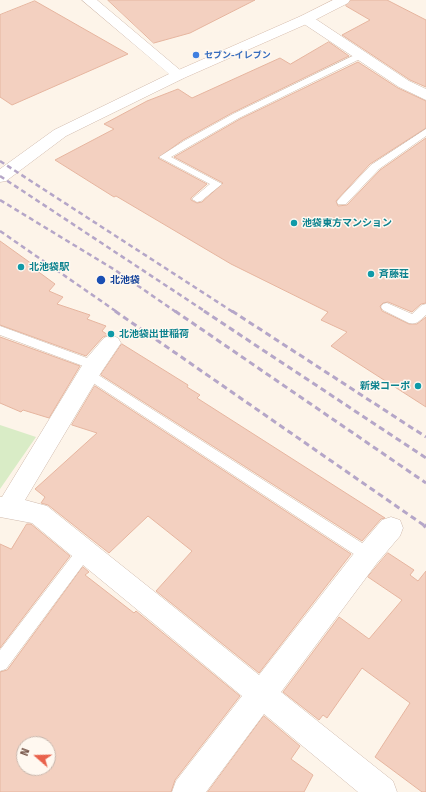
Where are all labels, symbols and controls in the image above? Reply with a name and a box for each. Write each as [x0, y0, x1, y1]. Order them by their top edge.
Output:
marker: セブン-イレブン [191, 50, 201, 60]
place label: セブン-イレブン [204, 50, 271, 60]
place label: 池袋東方マンション [302, 217, 392, 229]
marker: 池袋東方マンション [289, 218, 299, 228]
place label: 北池袋駅 [29, 261, 69, 273]
marker: 北池袋駅 [16, 262, 26, 272]
place label: 斉藤荘 [379, 268, 409, 280]
marker: 斉藤荘 [366, 269, 376, 279]
marker: 北池袋 [95, 274, 107, 286]
place label: 北池袋 [110, 274, 140, 286]
place label: 北池袋出世稲荷 [119, 328, 189, 340]
marker: 北池袋出世稲荷 [106, 329, 116, 339]
place label: 新栄コーポ [360, 380, 410, 392]
marker: 新栄コーポ [413, 381, 423, 391]
north arrow [16, 736, 56, 776]
text: N [18, 746, 33, 758]

